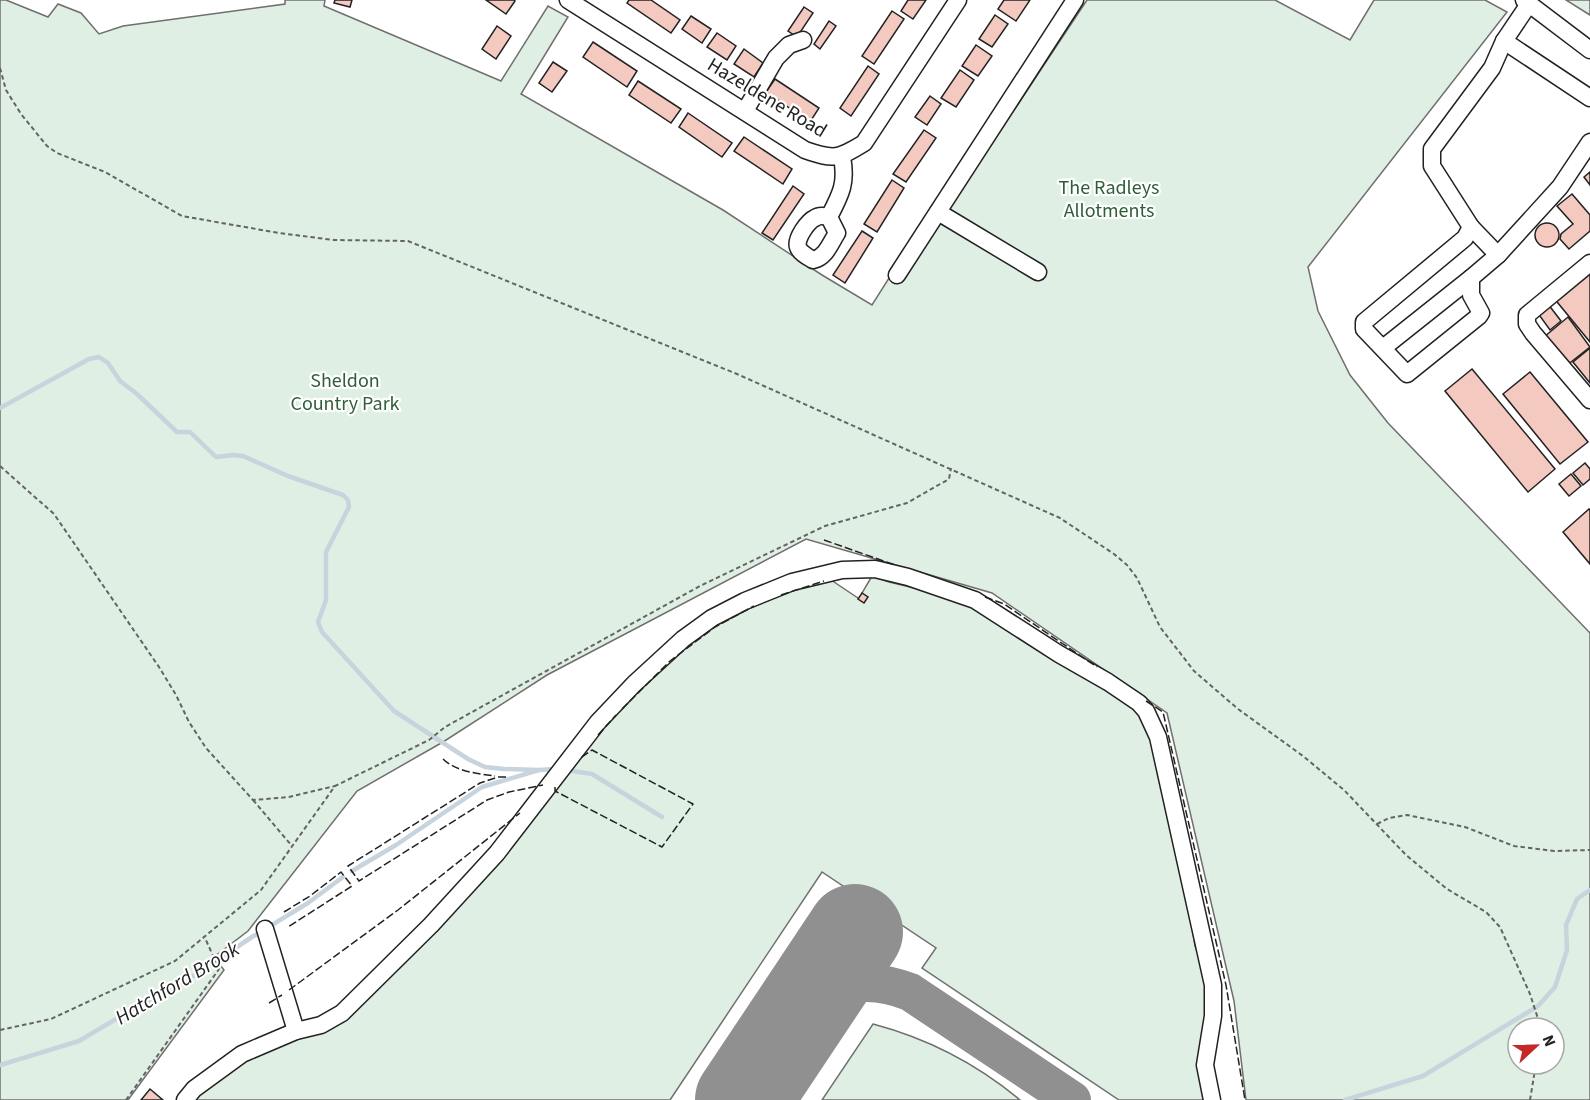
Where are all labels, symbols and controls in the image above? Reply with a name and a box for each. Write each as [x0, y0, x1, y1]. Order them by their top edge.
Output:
street label: Hazeldene Road [702, 51, 832, 145]
park label: The Radleys Allotments [1059, 174, 1159, 225]
park label: Sheldon Country Park [290, 367, 400, 418]
water label: Hatchford Brook [109, 933, 246, 1032]
north arrow [1506, 1016, 1566, 1076]
text: N [1537, 1032, 1561, 1050]

